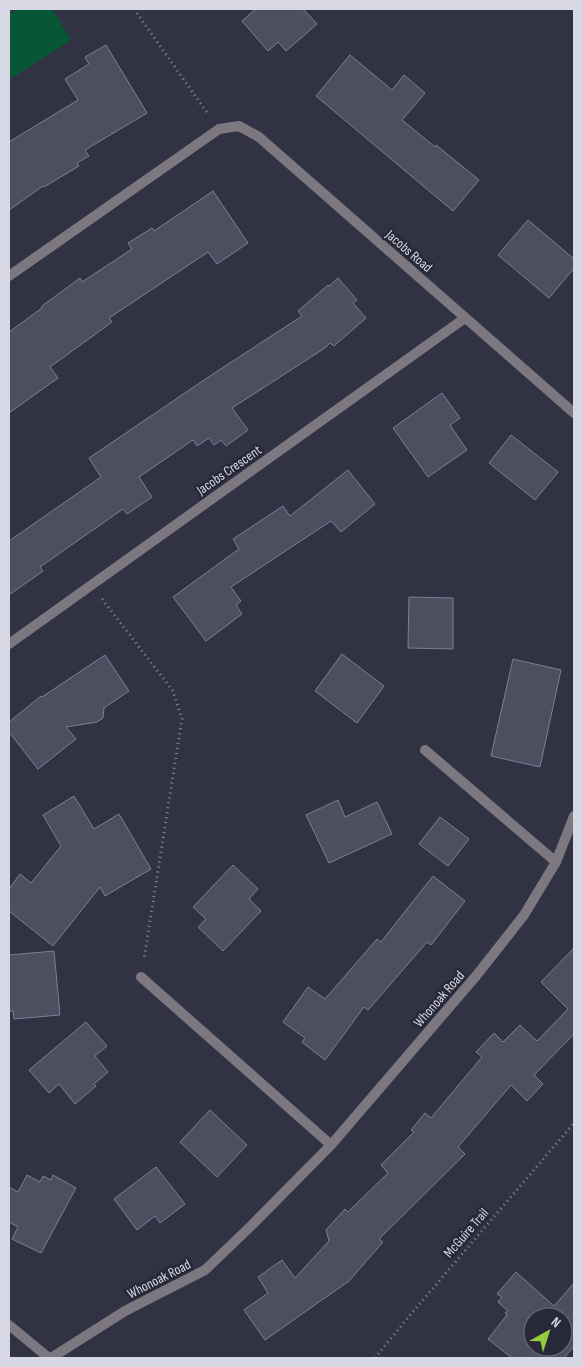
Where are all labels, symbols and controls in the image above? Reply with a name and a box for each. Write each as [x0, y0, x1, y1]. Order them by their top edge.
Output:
street label: Jacobs Road [382, 226, 436, 276]
street label: Jacobs Crescent [192, 441, 265, 499]
street label: Whonoak Road [410, 967, 468, 1031]
street label: McGuire Trail [440, 1205, 492, 1261]
street label: Whonoak Road [124, 1256, 194, 1302]
north arrow [523, 1307, 573, 1357]
text: N [548, 1313, 564, 1331]

